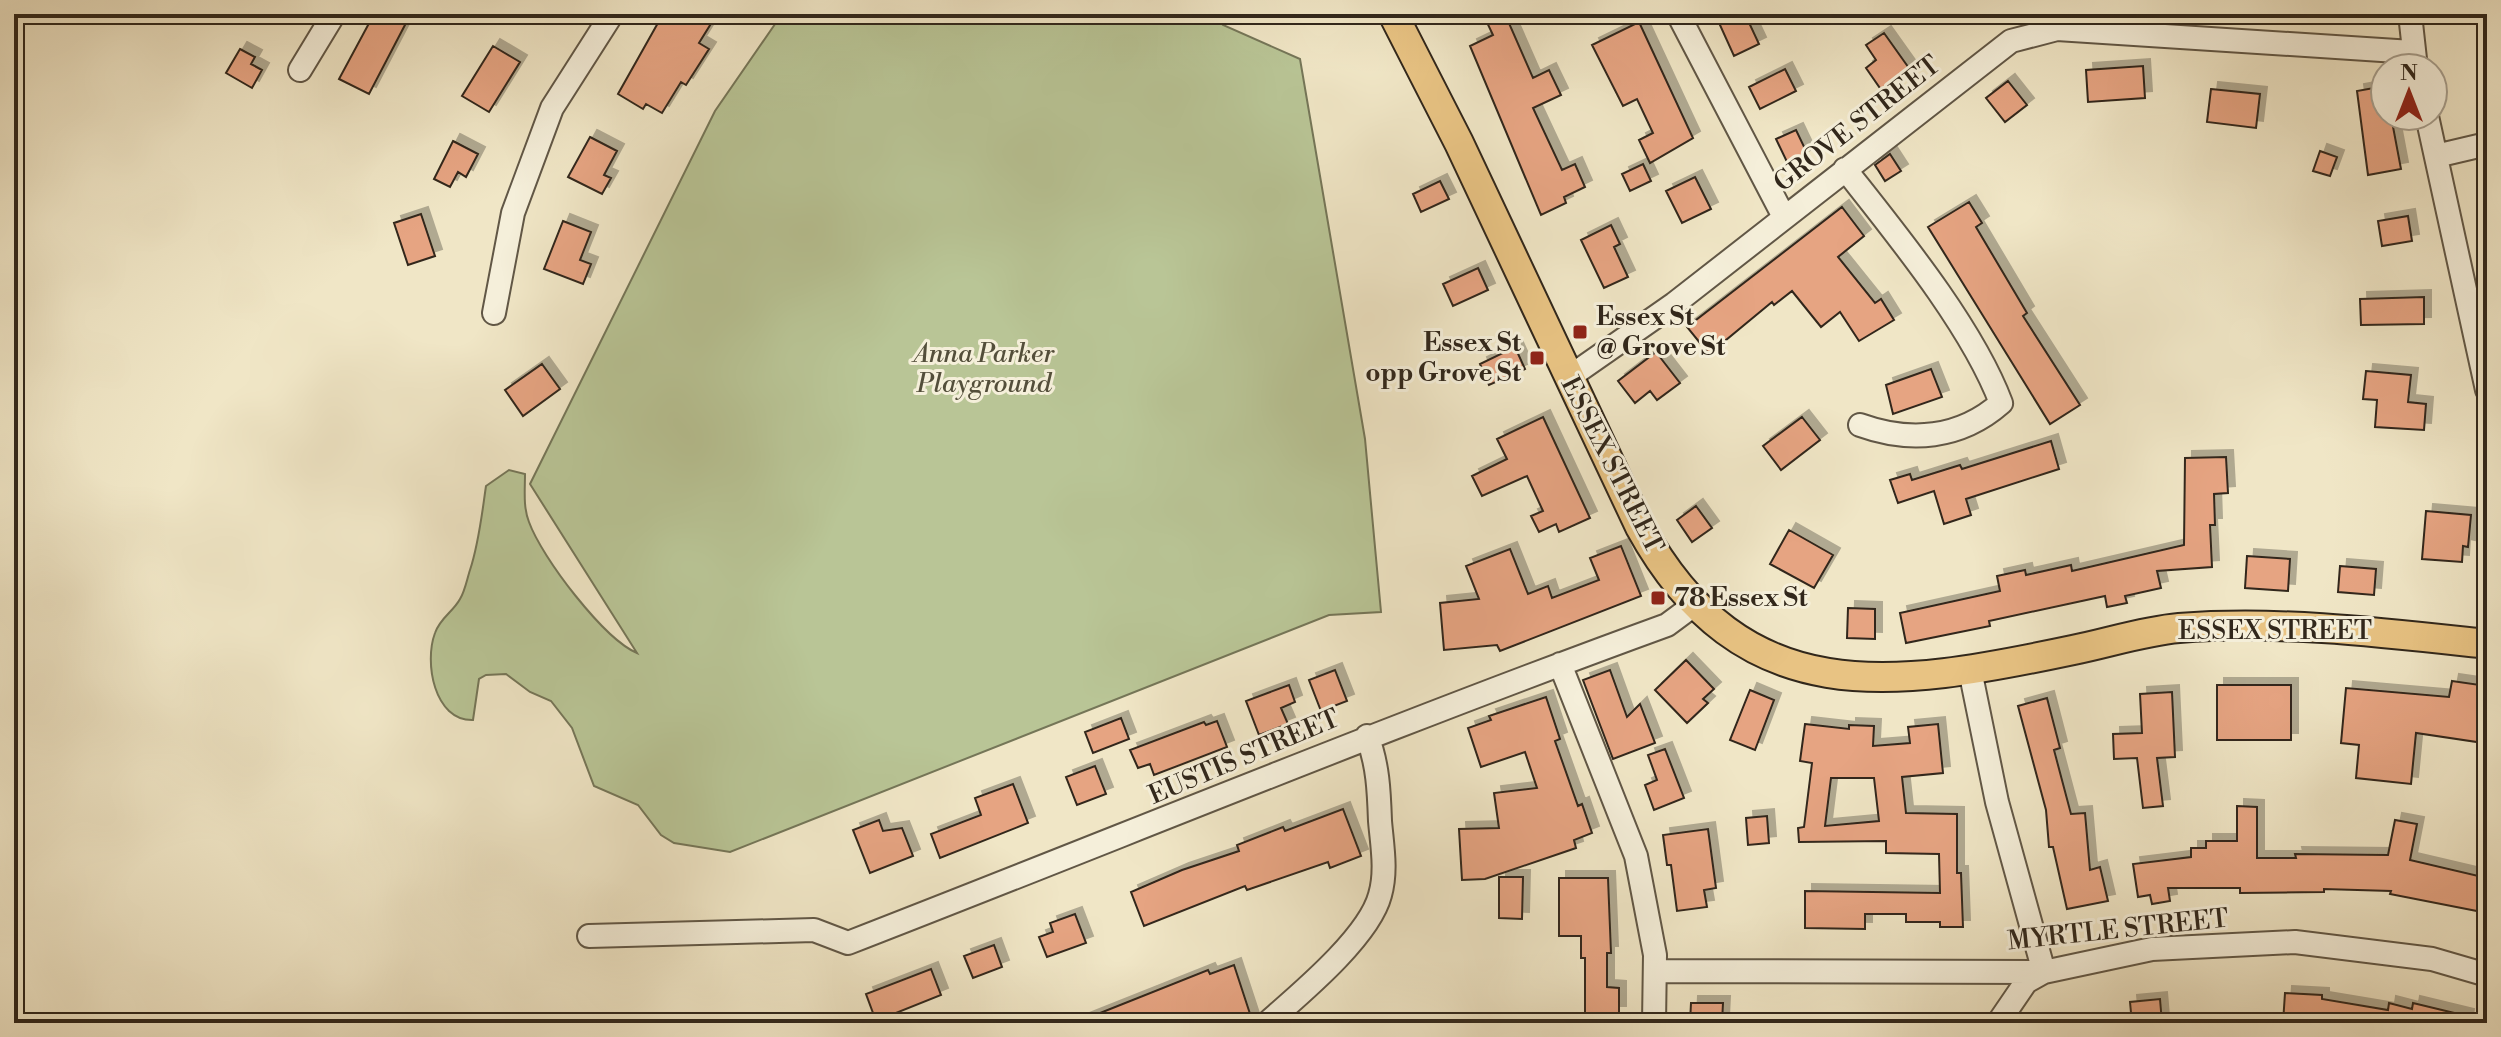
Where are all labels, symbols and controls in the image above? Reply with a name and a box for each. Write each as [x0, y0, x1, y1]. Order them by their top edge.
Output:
street label: GROVE STREET [1767, 49, 1947, 199]
north arrow [2369, 52, 2449, 132]
text: N [2400, 60, 2418, 87]
place label: Essex St @ Grove St [1596, 301, 1726, 363]
marker: Essex St @ Grove St [1571, 323, 1589, 341]
place label: Essex St opp Grove St [1365, 327, 1522, 389]
park label: Anna Parker Playground [911, 338, 1055, 400]
marker: Essex St opp Grove St [1528, 349, 1546, 367]
street label: ESSEX STREET [1554, 371, 1670, 559]
place label: 78 Essex St [1674, 582, 1808, 614]
marker: 78 Essex St [1649, 589, 1667, 607]
street label: ESSEX STREET [2178, 615, 2372, 647]
street label: EUSTIS STREET [1144, 702, 1344, 812]
street label: MYRTLE STREET [2006, 902, 2230, 958]

